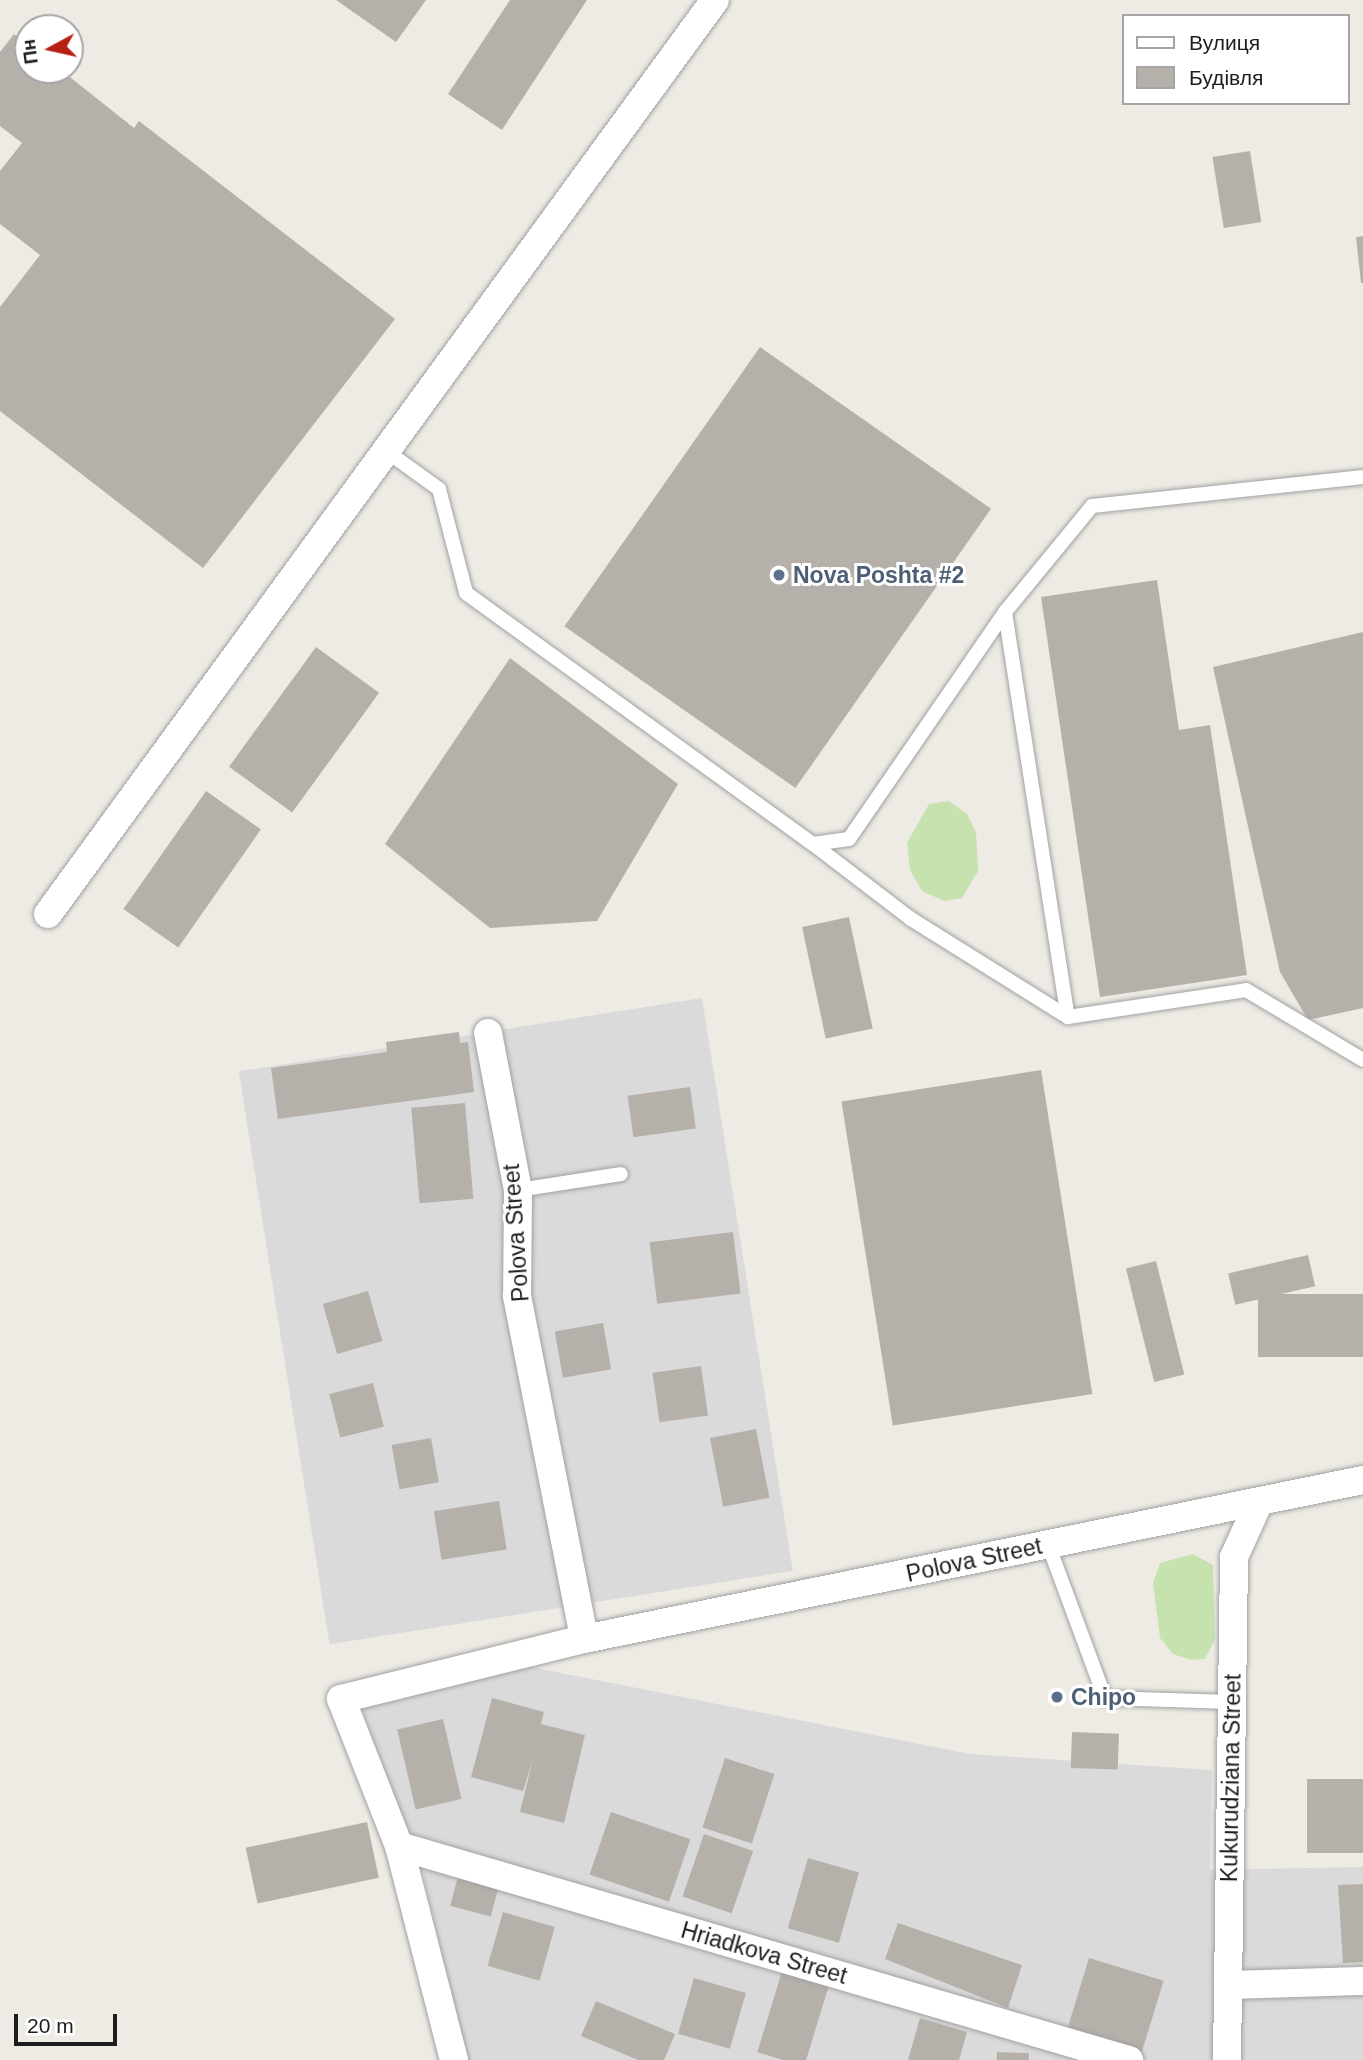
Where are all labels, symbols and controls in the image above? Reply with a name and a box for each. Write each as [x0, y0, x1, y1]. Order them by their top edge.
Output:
north arrow [14, 14, 84, 84]
legend [1122, 14, 1349, 105]
text: Вулиця [1189, 31, 1260, 54]
text: Пн [18, 38, 42, 66]
text: Будівля [1189, 66, 1263, 89]
place label: Nova Poshta #2 [793, 561, 964, 589]
marker: Nova Poshta #2 [771, 567, 787, 583]
street label: Polova Street [497, 1163, 535, 1303]
street label: Polova Street [904, 1532, 1044, 1588]
street label: Kukurudziana Street [1215, 1674, 1247, 1882]
place label: Chipo [1071, 1683, 1136, 1711]
marker: Chipo [1049, 1689, 1065, 1705]
street label: Hriadkova Street [678, 1916, 850, 1990]
scale bar [18, 2000, 121, 2044]
text: 20 m [27, 2014, 74, 2037]

